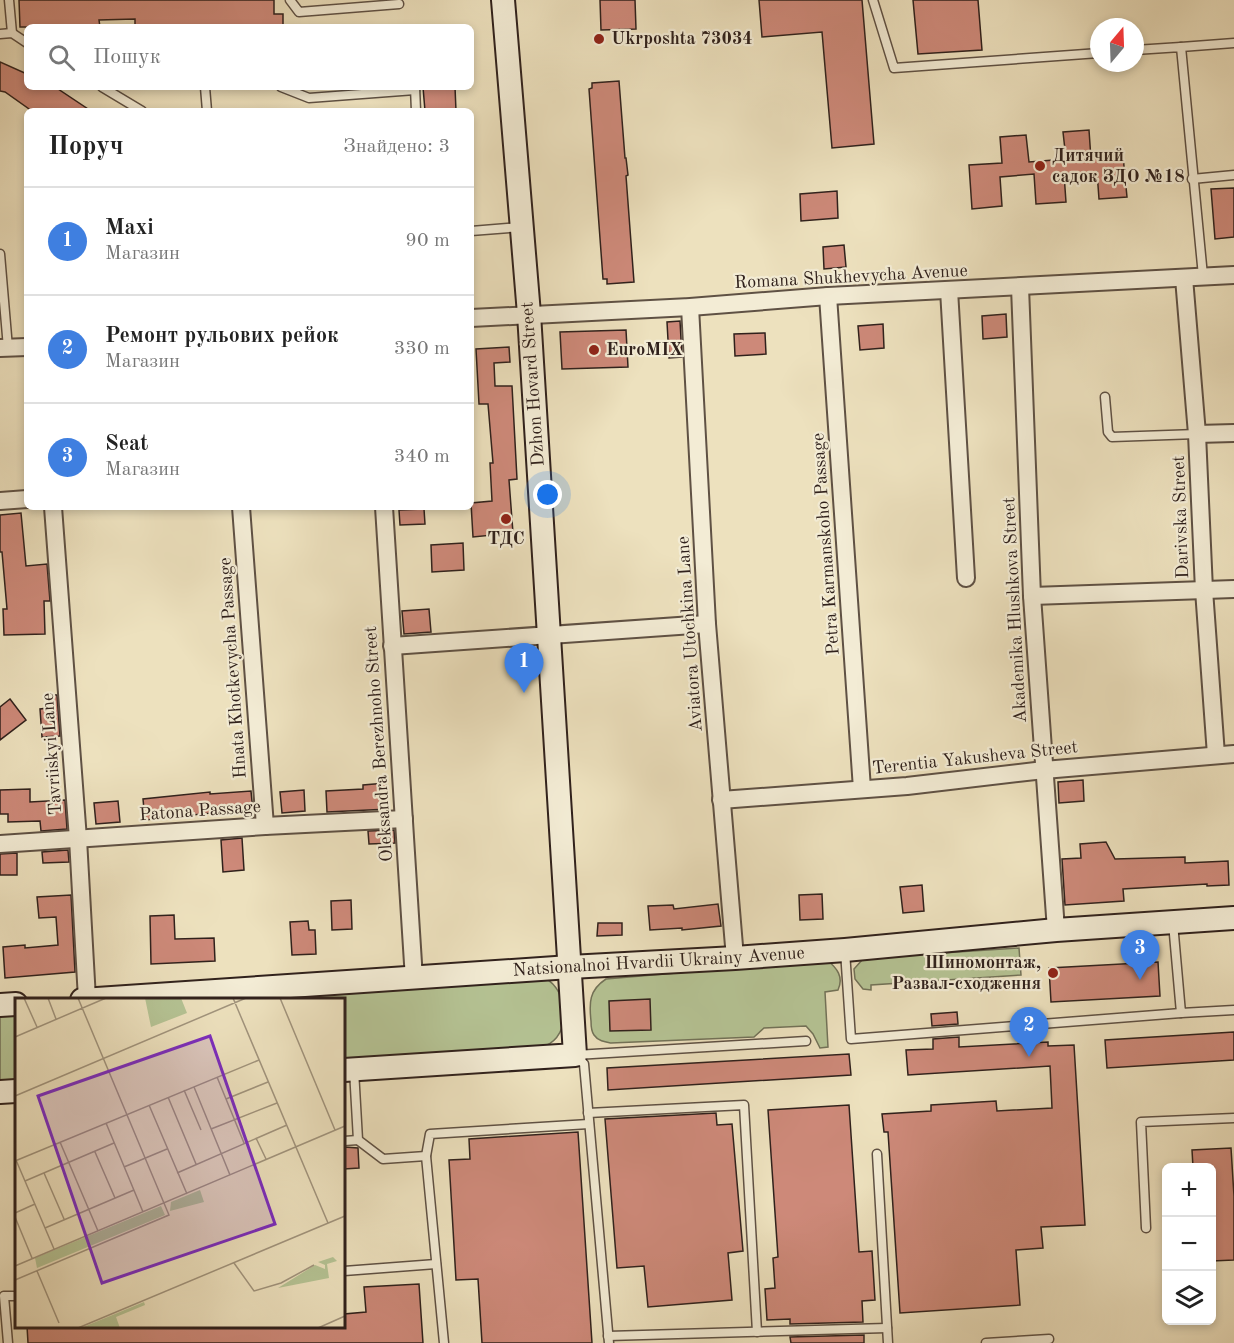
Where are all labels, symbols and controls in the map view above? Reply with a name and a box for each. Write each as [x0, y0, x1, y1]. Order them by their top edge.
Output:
north arrow [1090, 18, 1144, 72]
search box [24, 24, 474, 90]
place label: Ukrposhta 73034 [611, 30, 753, 48]
marker: Ukrposhta 73034 [592, 32, 606, 46]
icon: search [45, 41, 78, 74]
text: Пошук [93, 46, 161, 68]
text: Поруч [48, 134, 124, 160]
text: Знайдено: 3 [343, 137, 450, 157]
place label: Дитячий садок ЗДО №18 [1052, 147, 1185, 186]
marker: Дитячий садок ЗДО №18 [1033, 159, 1047, 173]
text: Maxi [105, 217, 154, 239]
text: 1 [62, 231, 73, 251]
text: 90 m [405, 231, 450, 251]
text: Магазин [105, 244, 180, 264]
street label: Romana Shukhevycha Avenue [734, 262, 968, 292]
street label: Dzhon Hovard Street [518, 301, 548, 467]
text: Ремонт рульових рейок [105, 325, 339, 347]
text: 2 [62, 339, 73, 359]
text: 330 m [394, 339, 450, 359]
place label: EuroMIX [606, 341, 683, 359]
marker: EuroMIX [587, 343, 601, 357]
text: Магазин [105, 352, 180, 372]
street label: Petra Karmanskoho Passage [809, 432, 843, 656]
text: Seat [105, 433, 148, 455]
text: 3 [62, 447, 73, 467]
text: 340 m [394, 447, 450, 467]
street label: Darivska Street [1170, 455, 1192, 579]
text: Магазин [105, 460, 180, 480]
your location [533, 480, 562, 509]
street label: Akademika Hlushkova Street [1000, 496, 1030, 724]
marker: ТДС [499, 512, 513, 526]
place label: ТДС [487, 530, 525, 548]
street label: Aviatora Utochkina Lane [674, 536, 706, 732]
street label: Hnata Khotkevycha Passage [216, 557, 250, 779]
street label: Oleksandra Berezhnoho Street [362, 625, 396, 863]
pin: 1 [504, 644, 544, 693]
street label: Tavriiskyi Lane [39, 692, 65, 816]
street label: Terentia Yakusheva Street [871, 738, 1079, 778]
street label: Patona Passage [138, 798, 262, 824]
pin: 3 [1120, 930, 1160, 980]
street label: Natsionalnoi Hvardii Ukrainy Avenue [512, 944, 805, 980]
place label: Шиномонтаж, Развал-сходження [892, 954, 1041, 993]
marker: Шиномонтаж, Развал-сходження [1046, 966, 1060, 980]
inset map [15, 998, 345, 1328]
pin: 2 [1010, 1008, 1048, 1057]
map controls [1162, 1163, 1216, 1325]
button: + [1162, 1163, 1216, 1217]
button: − [1162, 1217, 1216, 1271]
button: layers [1162, 1271, 1216, 1325]

